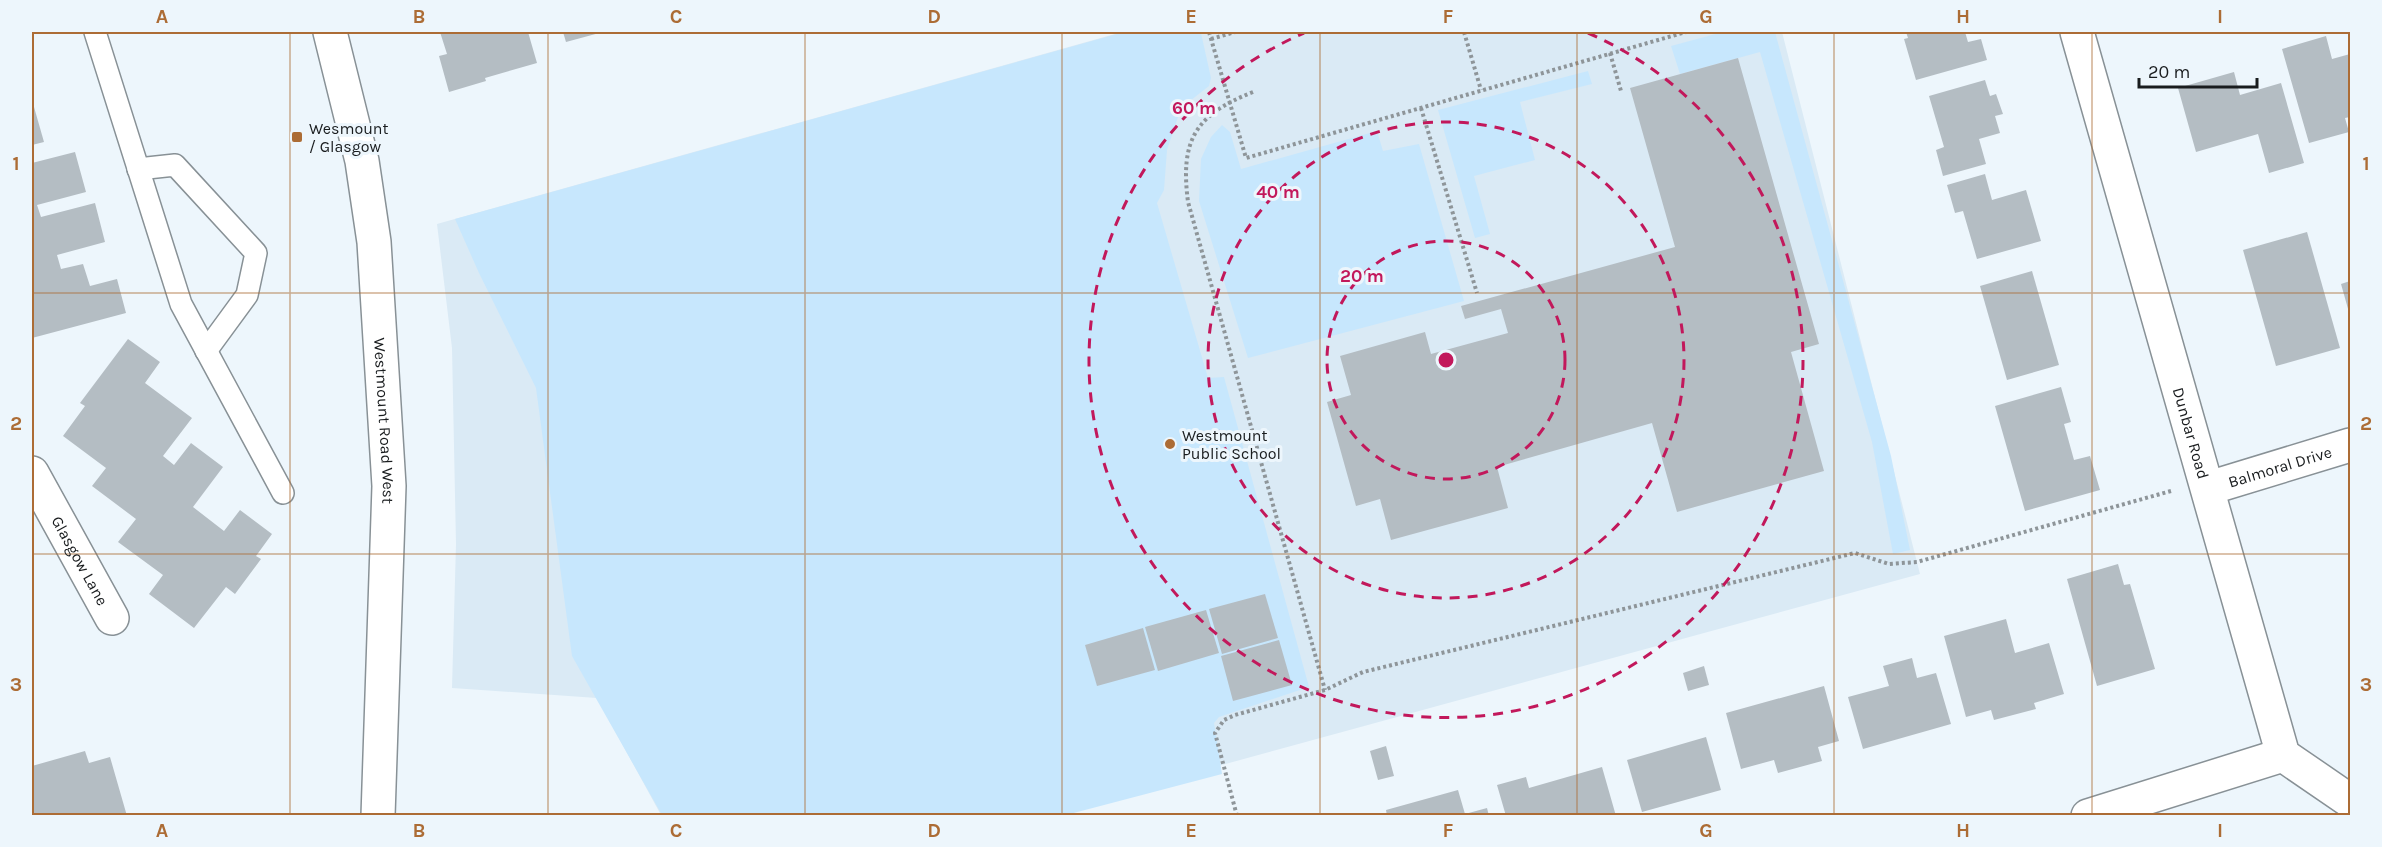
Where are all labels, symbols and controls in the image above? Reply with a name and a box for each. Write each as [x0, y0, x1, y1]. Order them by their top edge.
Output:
text: A [156, 5, 169, 28]
text: B [413, 5, 425, 28]
text: C [670, 5, 682, 28]
text: D [927, 5, 941, 28]
text: E [1185, 5, 1197, 28]
text: F [1443, 5, 1454, 28]
text: G [1699, 5, 1713, 28]
text: H [1956, 5, 1970, 28]
text: I [2217, 5, 2223, 28]
scale bar [2139, 51, 2258, 89]
text: 20 m [2148, 61, 2190, 83]
text: 60 m [1172, 97, 1216, 119]
place label: Wesmount / Glasgow [309, 119, 389, 156]
marker: Wesmount / Glasgow [290, 130, 304, 144]
text: 1 [12, 152, 20, 175]
text: 1 [2362, 152, 2370, 175]
text: 40 m [1256, 181, 1300, 203]
text: 20 m [1340, 265, 1384, 287]
street label: Westmount Road West [370, 337, 399, 504]
centre of rings [1436, 350, 1456, 370]
street label: Dunbar Road [2169, 385, 2213, 481]
text: 2 [10, 412, 22, 435]
text: 2 [2360, 412, 2372, 435]
place label: Westmount Public School [1182, 426, 1281, 463]
marker: Westmount Public School [1163, 437, 1177, 451]
street label: Balmoral Drive [2226, 442, 2334, 491]
street label: Glasgow Lane [48, 512, 113, 609]
text: 3 [10, 673, 22, 696]
text: 3 [2360, 673, 2372, 696]
text: A [156, 819, 169, 842]
text: B [413, 819, 425, 842]
text: C [670, 819, 682, 842]
text: D [927, 819, 941, 842]
text: E [1185, 819, 1197, 842]
text: F [1443, 819, 1454, 842]
text: G [1699, 819, 1713, 842]
text: H [1956, 819, 1970, 842]
text: I [2217, 819, 2223, 842]

